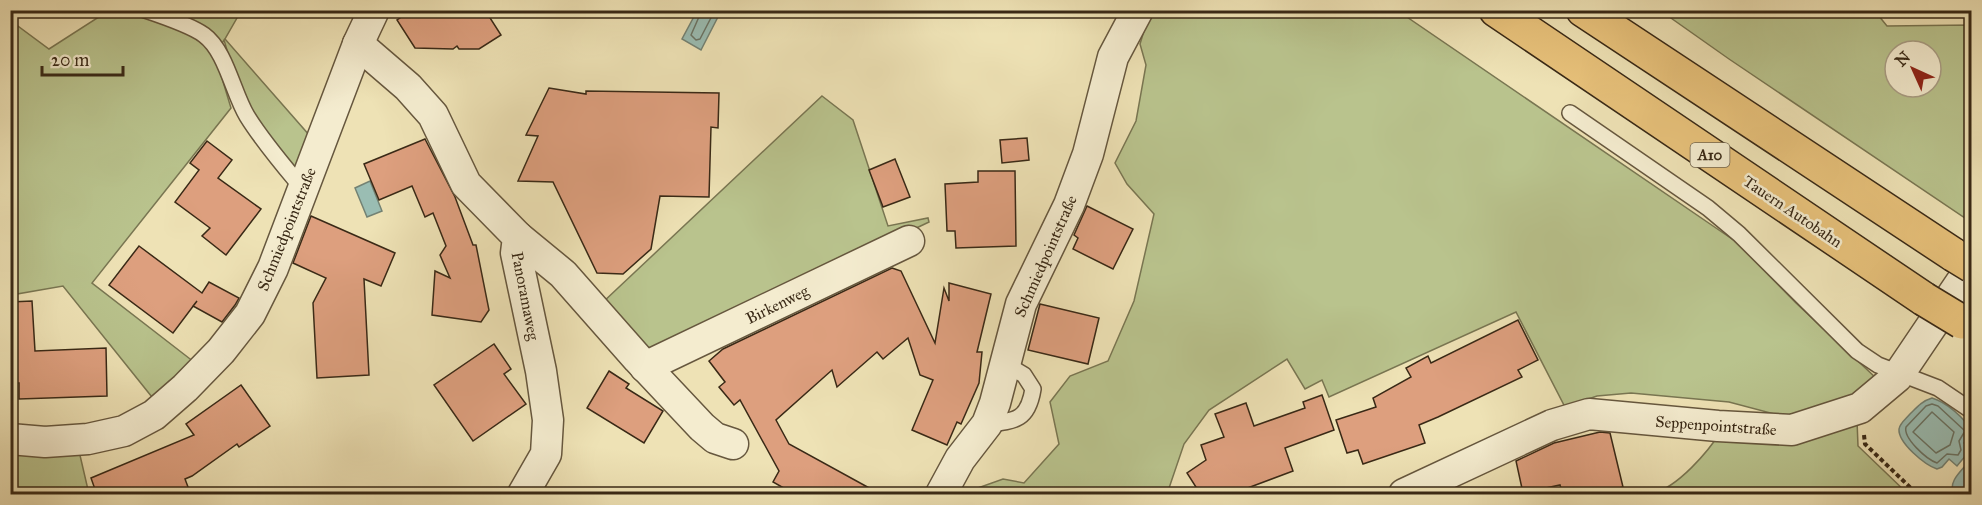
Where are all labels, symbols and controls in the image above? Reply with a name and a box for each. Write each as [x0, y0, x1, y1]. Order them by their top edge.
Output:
scale bar [42, 39, 123, 77]
north arrow [1883, 39, 1943, 99]
text: N [1891, 47, 1915, 70]
text: 20 m [51, 49, 89, 71]
road number: A10 [1690, 143, 1730, 167]
street label: Schmiedpointstraße [253, 164, 320, 294]
street label: Tauern Autobahn [1740, 171, 1846, 252]
street label: Schmiedpointstraße [1010, 192, 1081, 320]
street label: Panoramaweg [507, 250, 543, 343]
street label: Birkenweg [743, 281, 813, 329]
street label: Seppenpointstraße [1655, 412, 1777, 439]

